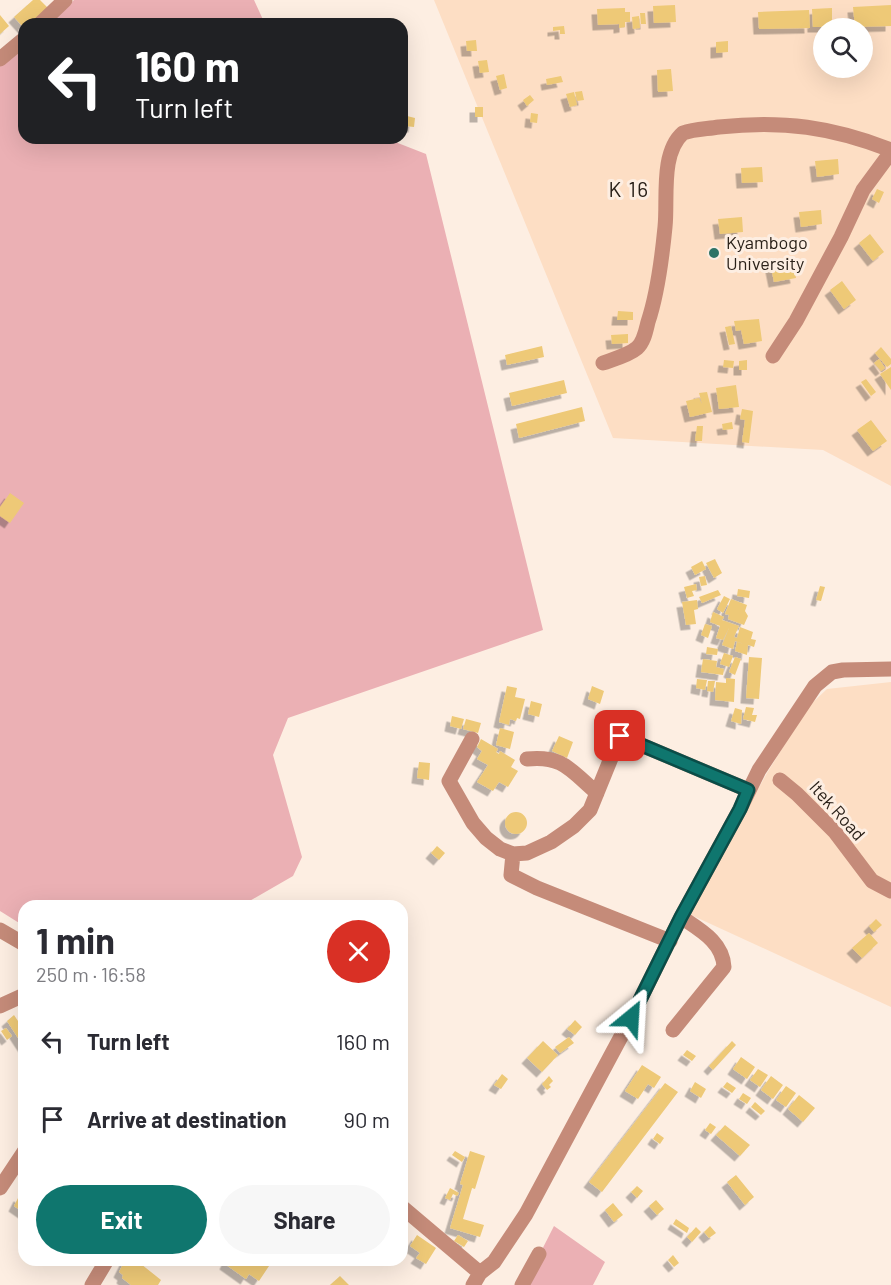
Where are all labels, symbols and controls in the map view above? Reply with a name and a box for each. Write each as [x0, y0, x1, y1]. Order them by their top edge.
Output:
map controls [813, 18, 873, 78]
button: search [813, 18, 873, 78]
text: 160 m [135, 40, 240, 90]
icon: left [36, 42, 114, 120]
text: Turn left [135, 91, 233, 123]
district label: K 16 [608, 176, 650, 201]
place label: Kyambogo University [726, 231, 808, 274]
marker: Kyambogo University [707, 246, 721, 260]
pin [594, 710, 645, 761]
icon: arrive [603, 719, 636, 752]
street label: Itek Road [805, 776, 870, 845]
text: 1 min [36, 918, 115, 961]
button: close [327, 920, 390, 983]
text: 250 m · 16:58 [36, 962, 146, 986]
position arrow [599, 986, 663, 1050]
icon: left [36, 1025, 69, 1058]
text: Turn left [87, 1028, 170, 1054]
text: 160 m [336, 1028, 390, 1054]
icon: arrive [36, 1103, 69, 1136]
text: Arrive at destination [87, 1106, 286, 1132]
text: 90 m [344, 1106, 390, 1132]
button: Exit [36, 1185, 207, 1254]
button: Share [219, 1185, 390, 1254]

